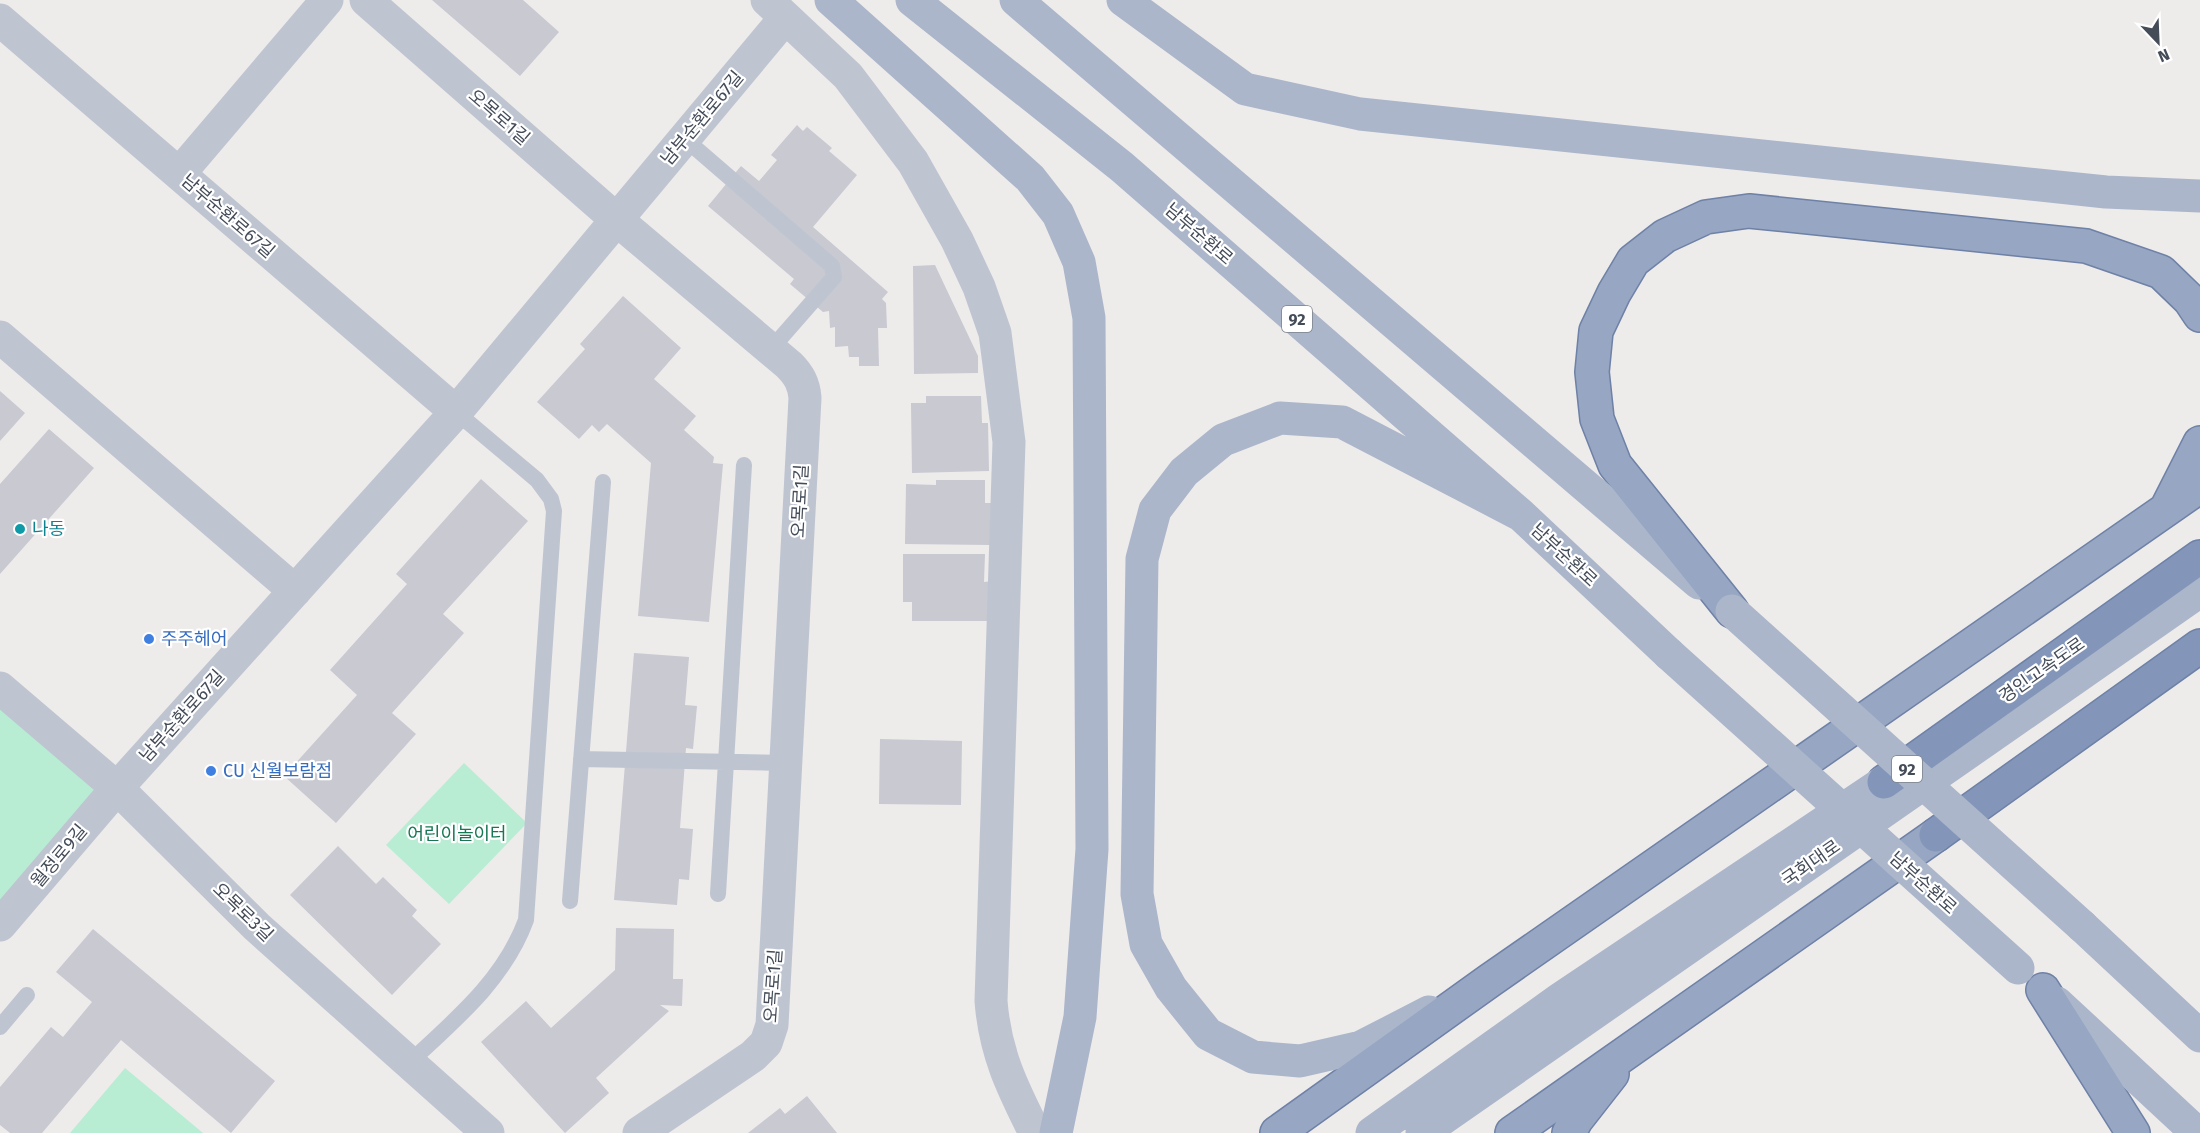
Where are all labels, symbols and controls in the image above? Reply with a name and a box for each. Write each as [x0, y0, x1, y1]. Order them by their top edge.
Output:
north arrow [2128, 12, 2188, 72]
text: N [2155, 45, 2172, 66]
street label: 남부순환로67길 [656, 66, 748, 170]
street label: 오목로1길 [464, 84, 534, 150]
street label: 남부순환로67길 [177, 169, 279, 263]
street label: 남부순환로 [1161, 199, 1237, 269]
road number: 92 [1282, 306, 1312, 332]
street label: 오목로1길 [787, 463, 813, 539]
place label: 나동 [32, 518, 65, 540]
street label: 남부순환로 [1526, 519, 1602, 591]
marker: 나동 [13, 522, 27, 536]
place label: 주주헤어 [161, 628, 227, 650]
marker: 주주헤어 [142, 632, 156, 646]
street label: 경인고속도로 [1995, 632, 2089, 708]
street label: 남부순환로67길 [135, 665, 229, 767]
road number: 92 [1892, 756, 1922, 782]
place label: CU 신월보람점 [223, 760, 332, 782]
marker: CU 신월보람점 [204, 764, 218, 778]
street label: 월정로9길 [26, 820, 92, 892]
park label: 어린이놀이터 [407, 823, 507, 845]
street label: 국회대로 [1778, 835, 1844, 891]
street label: 남부순환로 [1885, 847, 1961, 919]
street label: 오목로3길 [208, 878, 278, 946]
street label: 오목로1길 [759, 948, 787, 1024]

